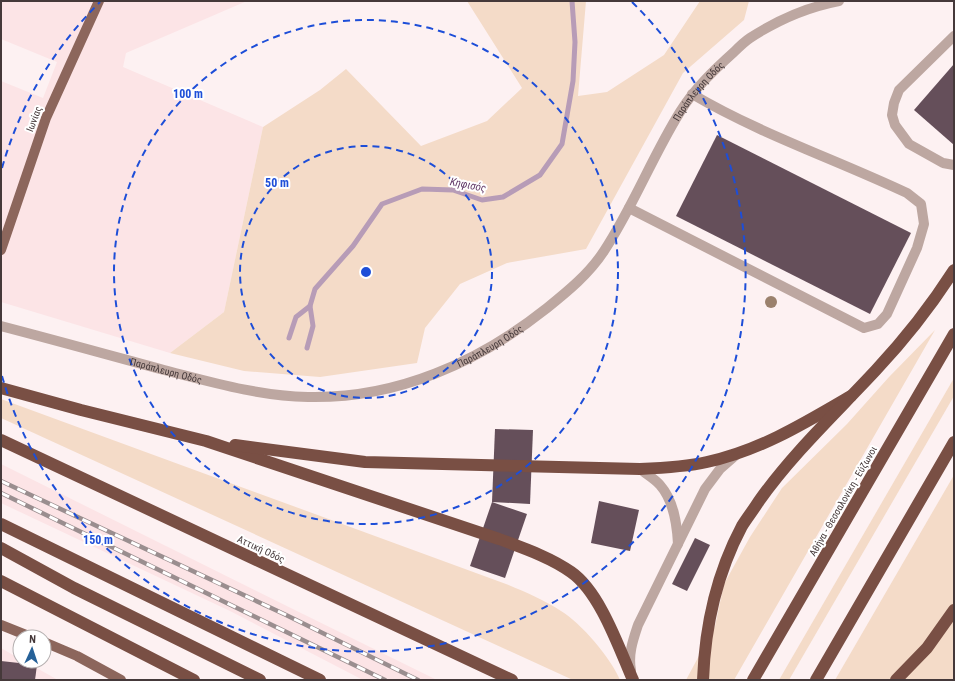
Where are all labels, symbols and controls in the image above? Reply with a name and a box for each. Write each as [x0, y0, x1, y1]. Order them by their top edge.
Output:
street label: Παράπλευρη Οδός [670, 59, 727, 123]
text: 100 m [173, 87, 203, 101]
street label: Ιωνίας [24, 104, 45, 134]
water label: Κηφισός [449, 175, 487, 195]
text: 50 m [265, 176, 289, 190]
centre of rings [359, 265, 373, 279]
street label: Παράπλευρη Οδός [455, 322, 525, 369]
street label: Παράπλευρη Οδός [129, 355, 203, 386]
street label: Αθήνα - Θεσσαλονίκη - Εύζωνοι [807, 444, 880, 558]
text: 150 m [83, 533, 113, 547]
street label: Αττική Οδός [235, 533, 287, 566]
north arrow [12, 629, 52, 669]
text: N [29, 633, 36, 646]

